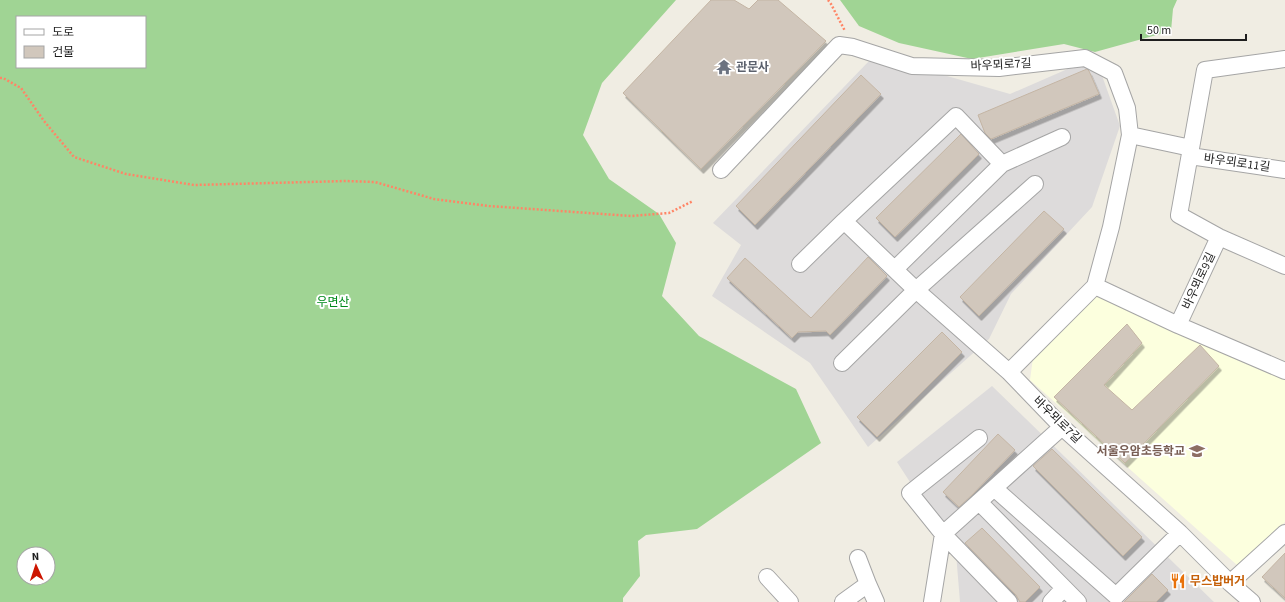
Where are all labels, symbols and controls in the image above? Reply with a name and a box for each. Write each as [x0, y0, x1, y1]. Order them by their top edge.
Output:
legend [16, 16, 146, 68]
scale bar [1141, 16, 1246, 42]
text: 50 m [1147, 22, 1171, 39]
text: 도로 [52, 24, 74, 41]
text: 건물 [52, 44, 74, 61]
street label: 바우뫼로7길 [970, 55, 1032, 75]
temple icon: 관문사 [715, 58, 733, 76]
place label: 관문사 [736, 59, 769, 76]
street label: 바우뫼로11길 [1203, 150, 1271, 176]
street label: 바우뫼로9길 [1178, 250, 1220, 312]
park label: 우면산 [316, 294, 350, 311]
street label: 바우뫼로7길 [1029, 393, 1085, 447]
school or university icon: 서울우암초등학교 [1188, 442, 1206, 460]
place label: 서울우암초등학교 [1097, 443, 1185, 460]
north arrow [16, 546, 56, 586]
text: N [31, 549, 40, 564]
restaurant icon: 무스밥버거 [1169, 572, 1187, 590]
place label: 무스밥버거 [1190, 573, 1245, 590]

